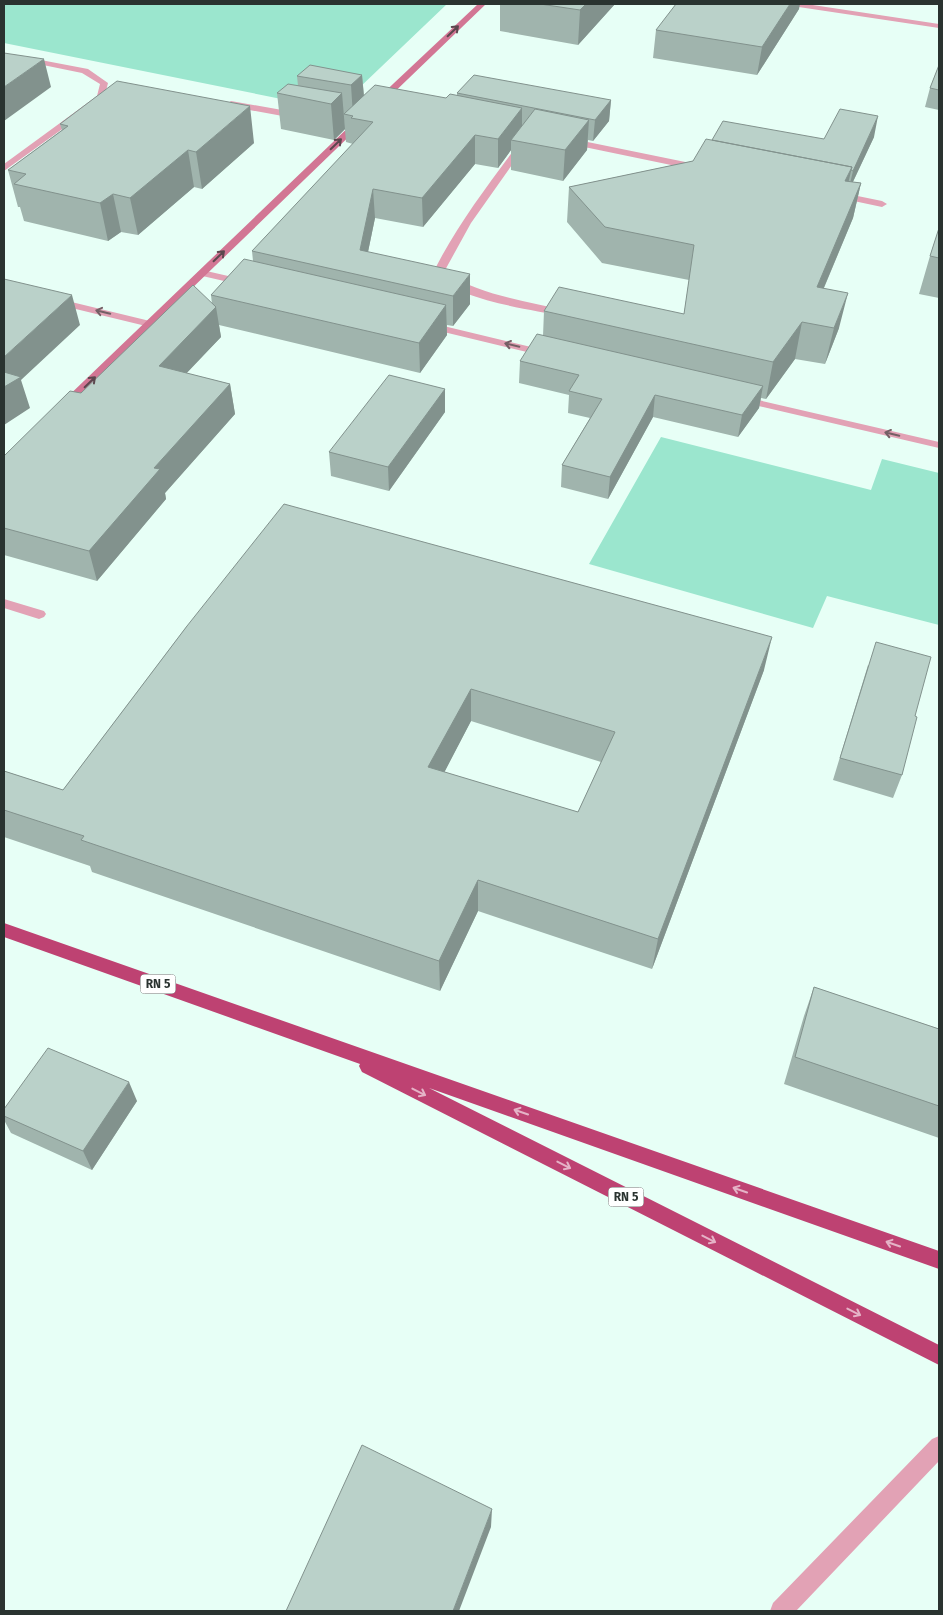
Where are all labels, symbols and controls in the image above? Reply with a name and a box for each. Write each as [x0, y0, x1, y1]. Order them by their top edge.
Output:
one-way arrow [447, 25, 459, 37]
one-way arrow [329, 138, 342, 150]
one-way arrow [212, 251, 224, 263]
one-way arrow [96, 307, 112, 316]
one-way arrow [504, 340, 520, 349]
one-way arrow [83, 376, 96, 388]
one-way arrow [884, 429, 900, 438]
road number: RN 5 [140, 974, 176, 994]
one-way arrow [411, 1088, 426, 1097]
one-way arrow [514, 1107, 529, 1116]
one-way arrow [556, 1161, 571, 1170]
one-way arrow [732, 1184, 748, 1194]
road number: RN 5 [608, 1188, 644, 1206]
one-way arrow [701, 1235, 716, 1244]
one-way arrow [886, 1239, 902, 1248]
one-way arrow [846, 1308, 861, 1317]

